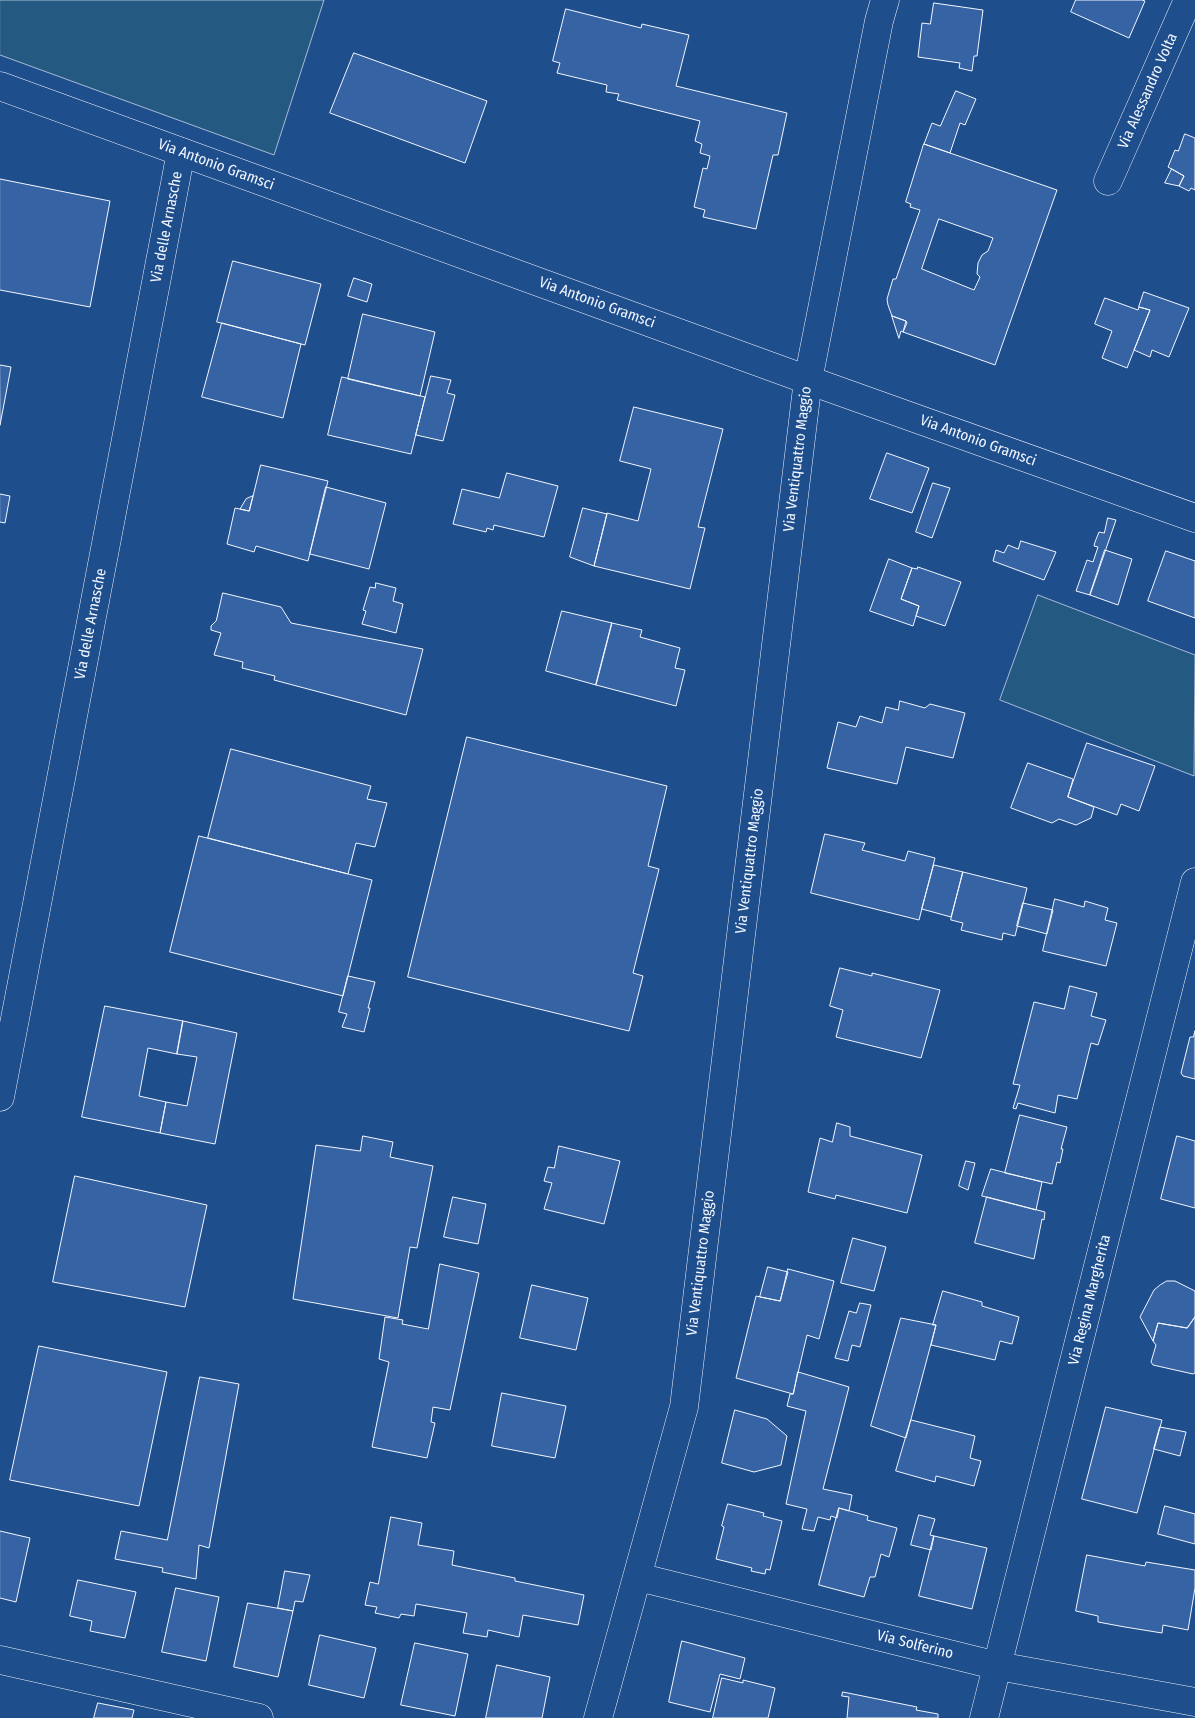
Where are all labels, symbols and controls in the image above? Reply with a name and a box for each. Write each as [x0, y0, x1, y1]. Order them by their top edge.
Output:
street label: Via Alessandro Volta [1114, 30, 1182, 152]
street label: Via Antonio Gramsci [155, 136, 277, 194]
street label: Via delle Arnasche [147, 170, 187, 284]
street label: Via Antonio Gramsci [536, 274, 658, 332]
street label: Via Ventiquattro Maggio [780, 385, 816, 533]
street label: Via Antonio Gramsci [917, 412, 1039, 470]
street label: Via delle Arnasche [71, 567, 111, 681]
street label: Via Ventiquattro Maggio [732, 787, 768, 935]
street label: Via Ventiquattro Maggio [683, 1189, 719, 1337]
street label: Via Regina Margherita [1065, 1233, 1115, 1367]
street label: Via Solferino [875, 1627, 955, 1663]

